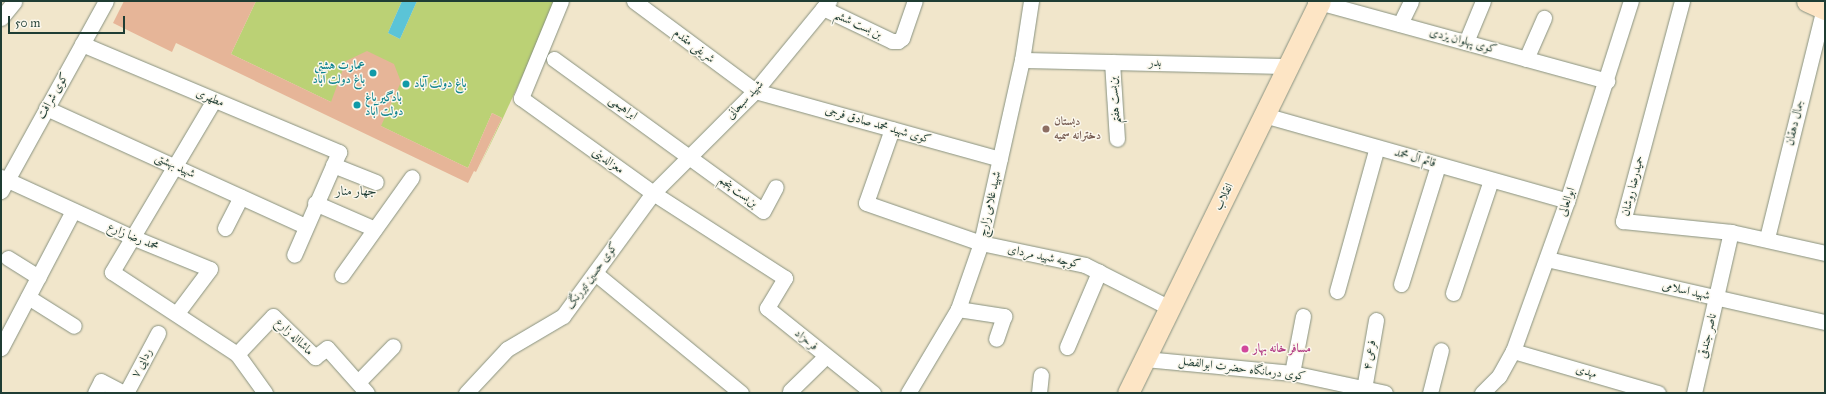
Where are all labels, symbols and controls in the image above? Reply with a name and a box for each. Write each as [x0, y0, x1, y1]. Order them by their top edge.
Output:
scale bar [10, 8, 127, 34]
street label: بن بست ششم [832, 8, 884, 42]
text: 50 m [15, 16, 40, 30]
street label: کوی پهلوان یزدی [1428, 25, 1498, 57]
street label: شریفی مقدم [670, 26, 718, 66]
street label: بدر [1149, 56, 1161, 70]
place label: عمارت هشتی باغ دولت آباد [312, 59, 365, 87]
marker: عمارت هشتی باغ دولت آباد [368, 68, 378, 78]
street label: کوی شرافت [34, 70, 72, 122]
street label: بن‌بست هفتم [1106, 76, 1124, 124]
place label: باغ دولت آباد [414, 77, 467, 91]
street label: شهید سبحانی [723, 77, 767, 123]
marker: باغ دولت آباد [401, 79, 411, 89]
street label: مطهری [194, 86, 226, 110]
place label: بادگیر باغ دولت آباد [365, 91, 404, 119]
street label: ابراهیمی [606, 93, 640, 123]
street label: جمال دهقان [1782, 99, 1808, 147]
marker: بادگیر باغ دولت آباد [352, 100, 362, 110]
street label: کوی شهید محمد صادق فرجی [823, 103, 933, 147]
place label: دبستان دخترانه سمیه [1054, 115, 1101, 143]
marker: دبستان دخترانه سمیه [1041, 124, 1051, 134]
street label: معزالدینی [589, 145, 627, 177]
street label: قائم آل محمد [1392, 145, 1438, 171]
street label: شهید بهشتی [153, 150, 197, 182]
street label: حمیدرضا روشان [1619, 154, 1647, 218]
street label: شهید غلامی زارچ [975, 170, 1005, 238]
street label: بن‌بست پنجم [716, 173, 760, 211]
street label: انقلاب [1211, 181, 1237, 213]
district label: جهار منار [336, 183, 376, 199]
street label: ابوالعالی [1555, 186, 1579, 218]
street label: محمد رضا زارع [105, 220, 161, 254]
street label: کوی حسین تیررنگ [563, 240, 621, 312]
street label: کوچه شهید مردای [1006, 242, 1082, 272]
street label: شهید اسلامی [1661, 278, 1711, 304]
street label: ناصر جندقی [1696, 312, 1720, 360]
street label: ماشااله زارع [272, 315, 316, 359]
street label: فرحزاد [791, 326, 821, 354]
street label: فرعی ۴ [1360, 339, 1380, 371]
place label: مسافر خانه بهار [1253, 342, 1311, 356]
marker: مسافر خانه بهار [1240, 344, 1250, 354]
street label: ردایی ۷ [128, 346, 156, 380]
street label: کوی درمانگاه حضرت ابوالفضل [1177, 354, 1307, 384]
street label: مهدی [1574, 362, 1598, 382]

